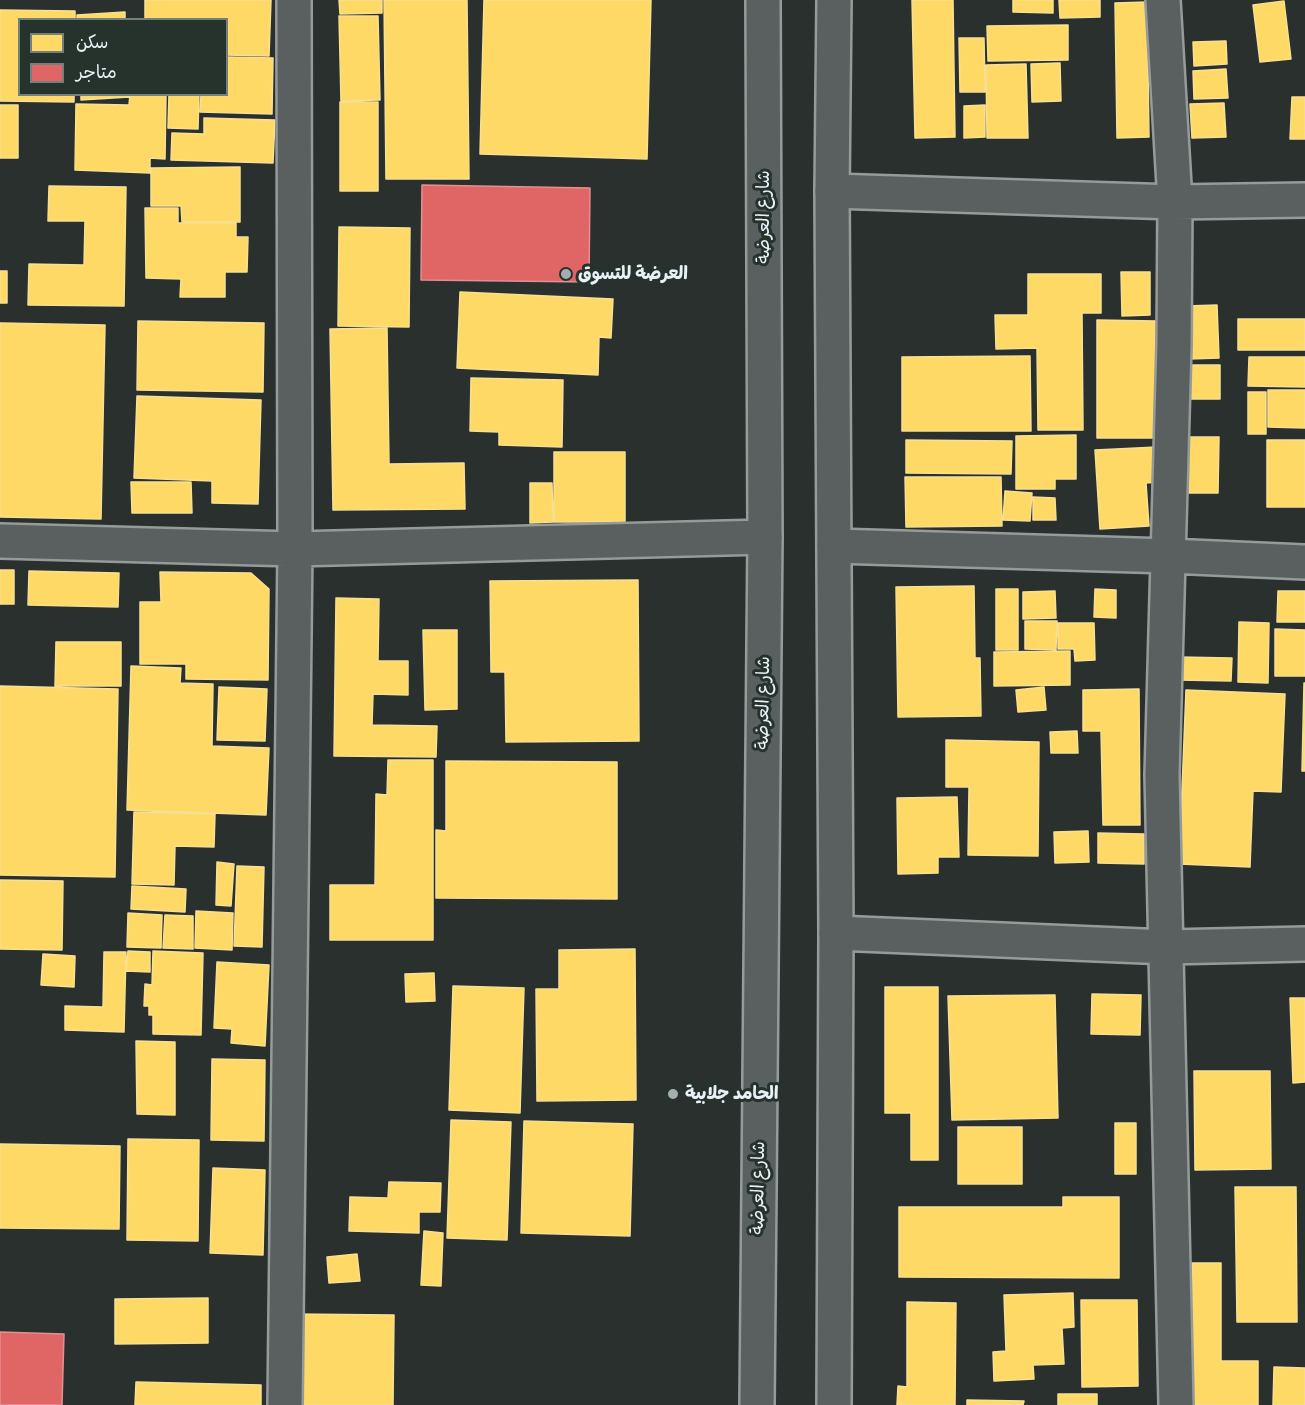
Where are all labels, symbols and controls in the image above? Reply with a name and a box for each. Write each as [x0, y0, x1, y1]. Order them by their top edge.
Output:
legend [18, 18, 228, 96]
text: سكن [76, 31, 108, 54]
text: متاجر [76, 61, 117, 84]
street label: شارع العرضة [753, 170, 775, 264]
place label: العرضة للتسوق [578, 263, 688, 285]
marker: العرضة للتسوق [559, 267, 573, 281]
street label: شارع العرضة [752, 656, 776, 750]
place label: الحامد جلابية [685, 1083, 779, 1105]
marker: الحامد جلابية [666, 1087, 680, 1101]
street label: شارع العرضة [747, 1141, 771, 1235]

